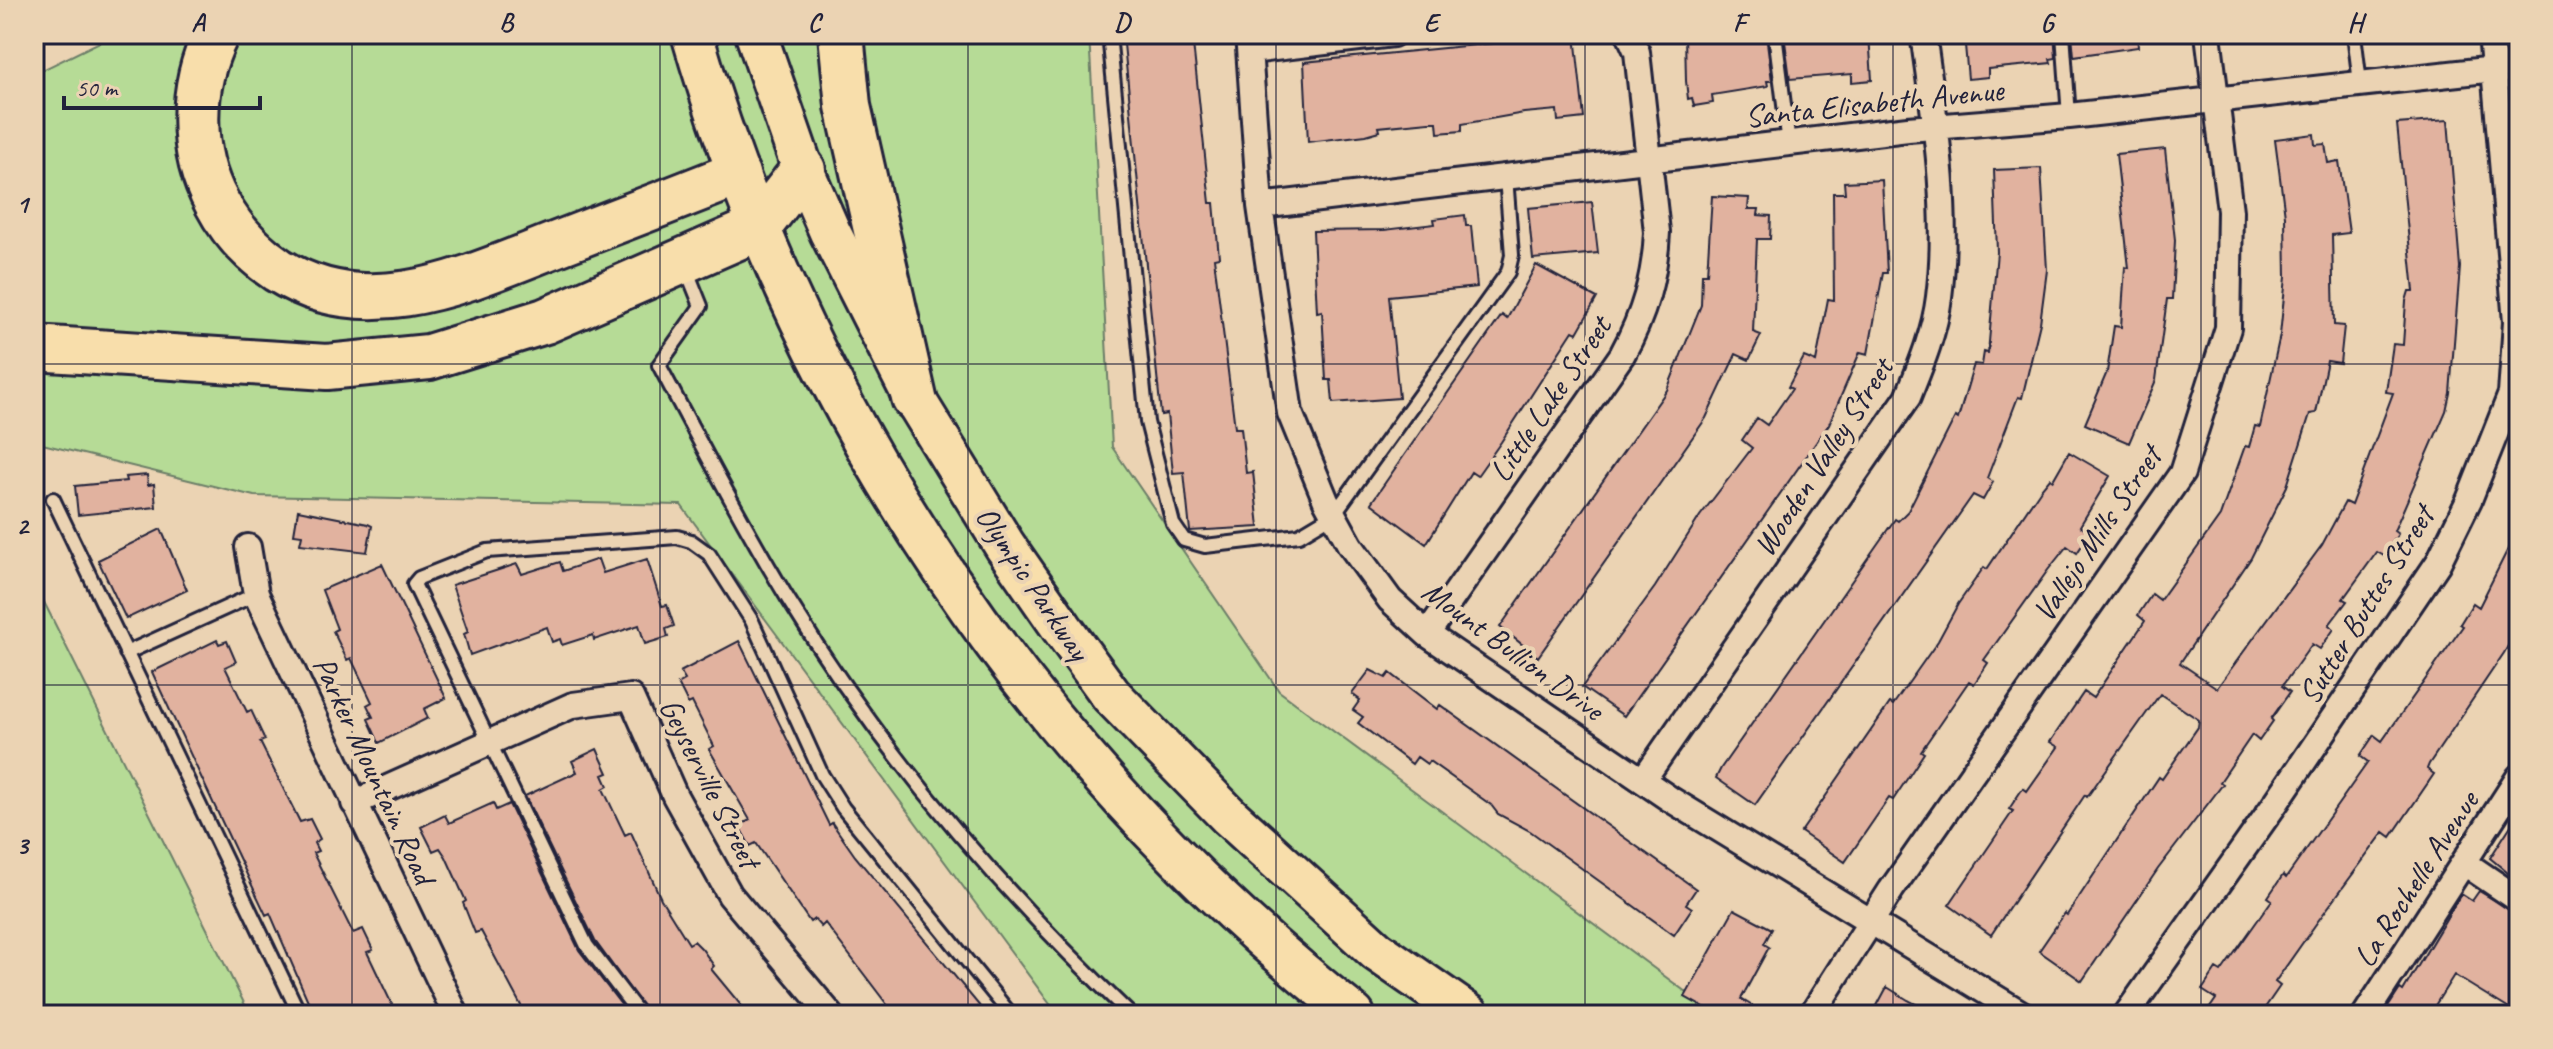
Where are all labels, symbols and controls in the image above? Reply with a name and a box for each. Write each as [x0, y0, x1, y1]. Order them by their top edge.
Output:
text: A [191, 6, 206, 39]
text: B [499, 6, 515, 39]
text: C [808, 6, 824, 39]
text: D [1114, 6, 1132, 39]
text: E [1424, 6, 1442, 39]
text: F [1733, 6, 1751, 39]
text: G [2041, 6, 2057, 39]
text: H [2348, 6, 2368, 39]
scale bar [64, 60, 260, 110]
street label: Santa Elisabeth Avenue [1743, 69, 2008, 137]
text: 50 m [76, 73, 119, 103]
text: 1 [16, 188, 31, 221]
street label: Little Lake Street [1480, 306, 1622, 489]
street label: Wooden Valley Street [1744, 347, 1904, 564]
street label: Vallejo Mills Street [2023, 435, 2173, 630]
street label: Sutter Buttes Street [2289, 495, 2446, 712]
street label: Olympic Parkway [966, 498, 1101, 671]
text: 2 [16, 509, 30, 542]
street label: Mount Bullion Drive [1414, 570, 1614, 731]
street label: Parker Mountain Road [303, 650, 446, 894]
street label: Geyserville Street [650, 691, 772, 879]
street label: La Rochelle Avenue [2344, 781, 2489, 975]
text: 3 [16, 829, 30, 862]

